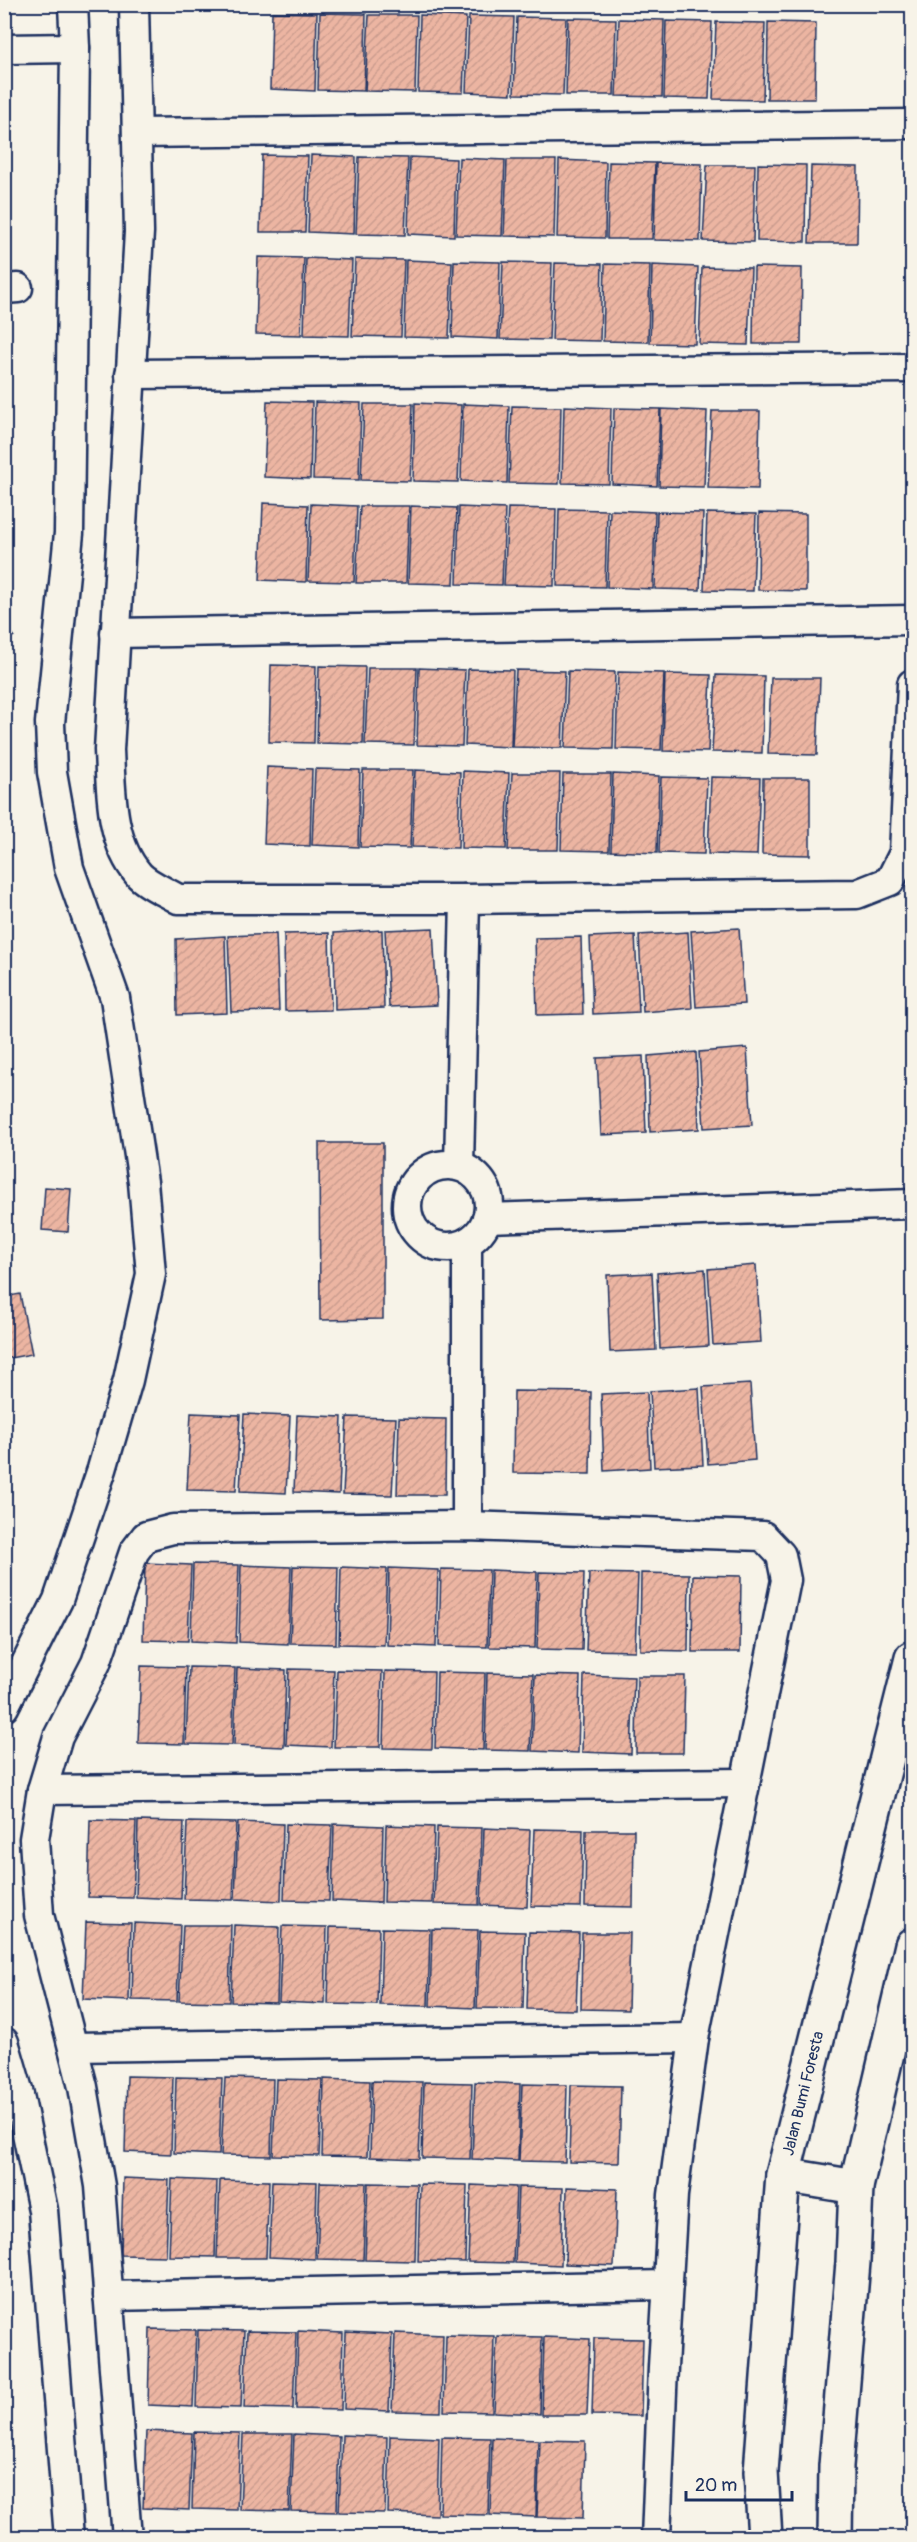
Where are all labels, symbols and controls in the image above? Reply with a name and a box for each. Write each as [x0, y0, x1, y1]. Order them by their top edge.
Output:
street label: Jalan Bumi Foresta [778, 2029, 828, 2158]
scale bar [686, 2464, 792, 2502]
text: 20 m [695, 2474, 737, 2497]

